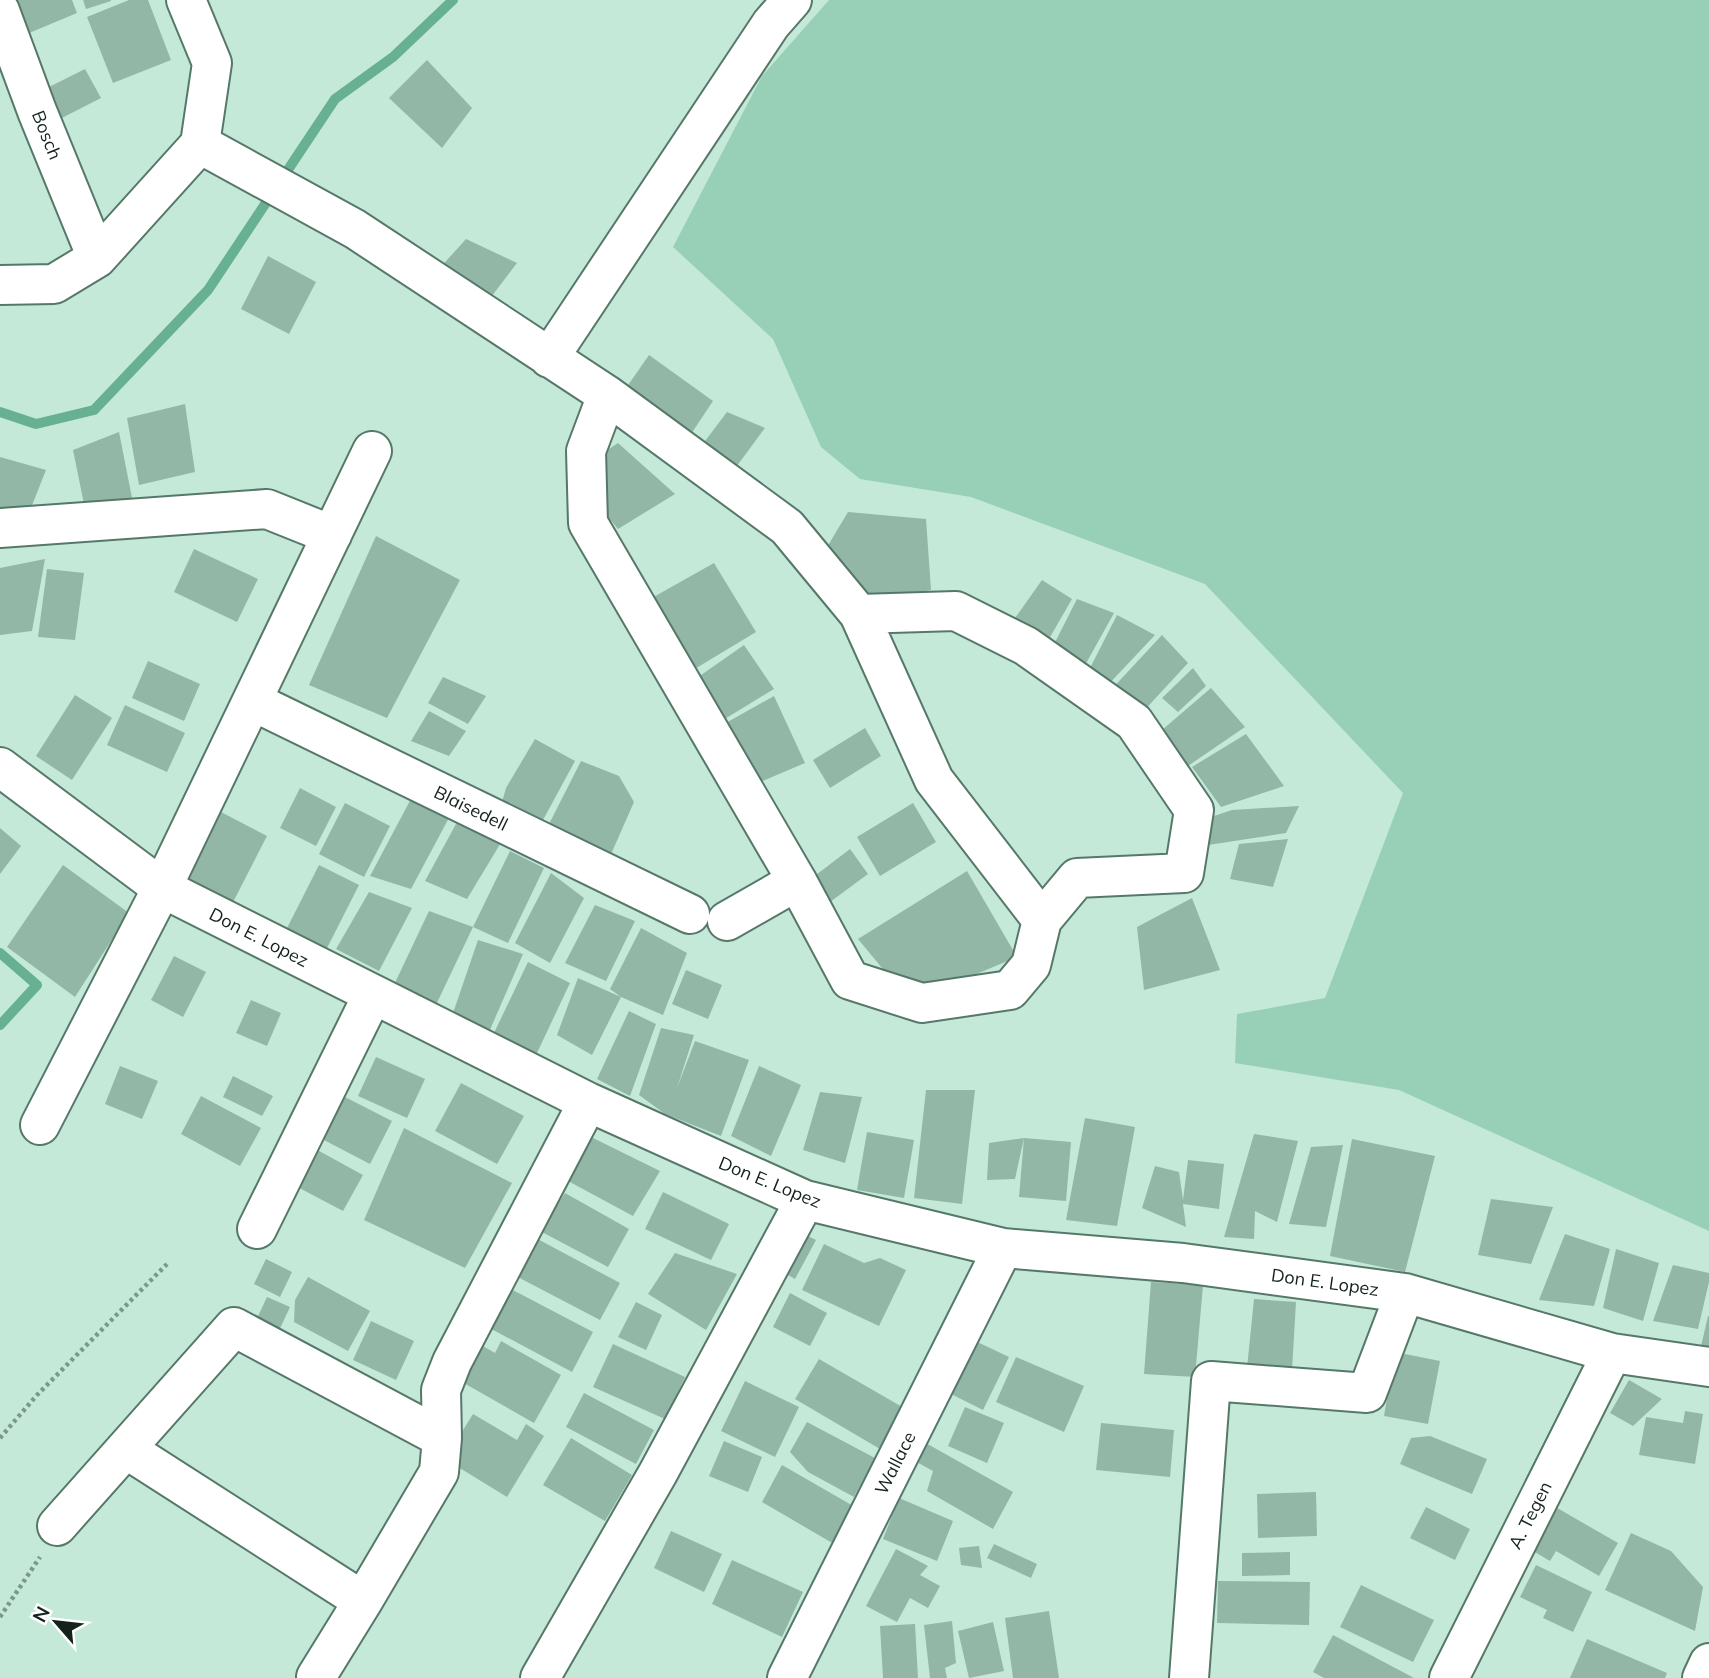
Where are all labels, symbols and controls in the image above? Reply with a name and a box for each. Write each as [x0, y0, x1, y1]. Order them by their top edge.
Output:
street label: Bosch [27, 107, 67, 163]
street label: Blaisedell [430, 780, 512, 836]
street label: Don E. Lopez [205, 902, 313, 972]
street label: Don E. Lopez [715, 1151, 825, 1213]
street label: Don E. Lopez [1270, 1263, 1380, 1301]
street label: Wallace [869, 1428, 921, 1498]
street label: A. Tegen [1503, 1477, 1557, 1553]
north arrow [21, 1587, 91, 1657]
text: N [27, 1602, 55, 1626]

